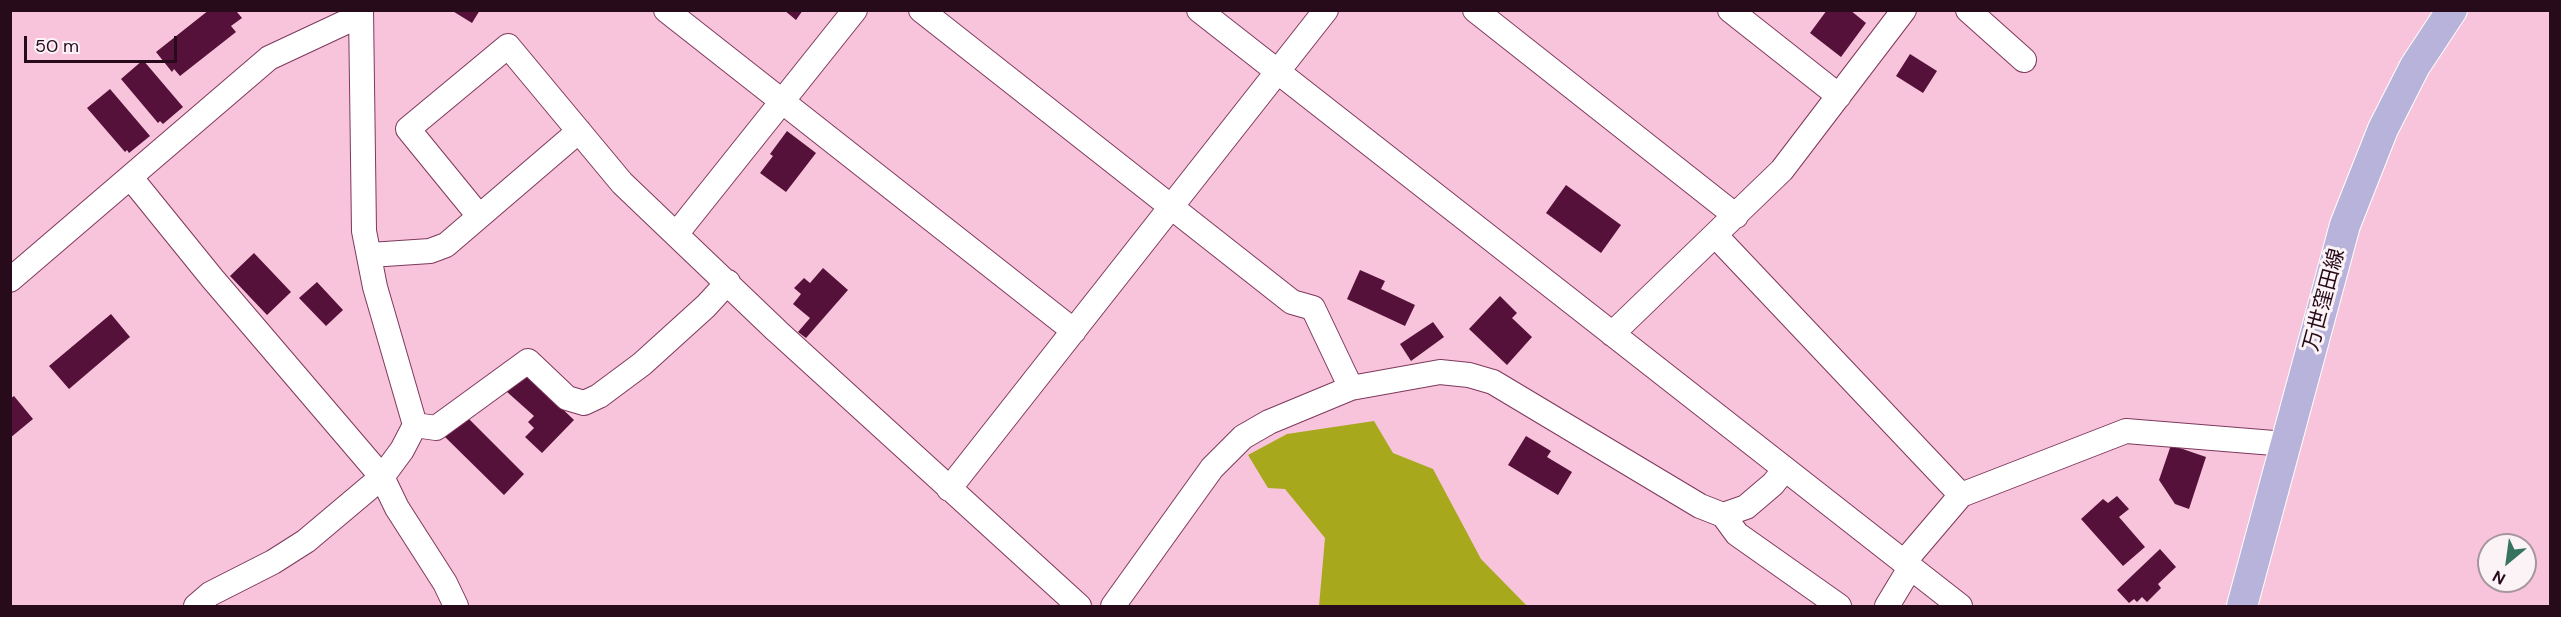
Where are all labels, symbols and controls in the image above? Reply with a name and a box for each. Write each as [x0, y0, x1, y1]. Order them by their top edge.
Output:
scale bar [27, 24, 180, 62]
text: 50 m [35, 34, 79, 58]
street label: 万世窪田線 [2299, 246, 2351, 354]
north arrow [2477, 533, 2537, 593]
text: N [2489, 565, 2509, 589]

